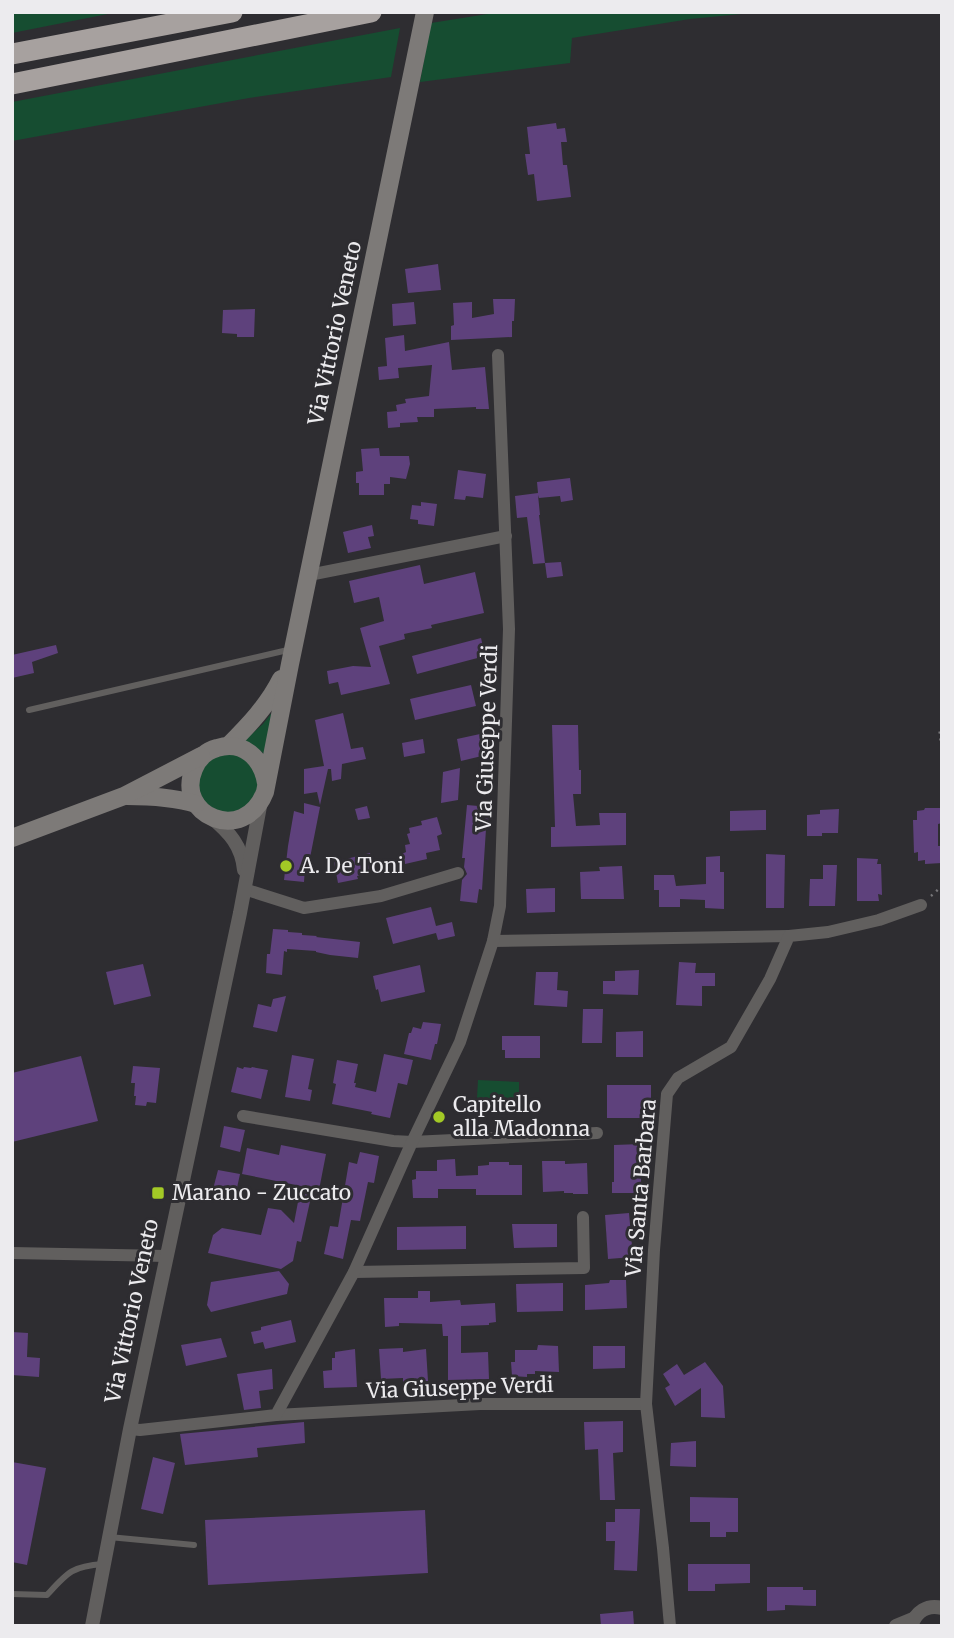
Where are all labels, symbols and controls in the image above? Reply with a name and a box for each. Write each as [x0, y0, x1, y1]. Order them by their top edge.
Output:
street label: Via Vittorio Veneto [302, 238, 367, 428]
street label: Via Giuseppe Verdi [470, 644, 503, 833]
place label: A. De Toni [299, 852, 404, 879]
marker: A. De Toni [278, 858, 294, 874]
place label: Capitello alla Madonna [453, 1091, 590, 1142]
street label: Via Santa Barbara [619, 1098, 662, 1279]
marker: Capitello alla Madonna [431, 1109, 447, 1125]
place label: Marano - Zuccato [172, 1179, 351, 1206]
marker: Marano - Zuccato [150, 1185, 166, 1201]
street label: Via Vittorio Veneto [99, 1216, 164, 1406]
street label: Via Giuseppe Verdi [365, 1371, 554, 1404]

